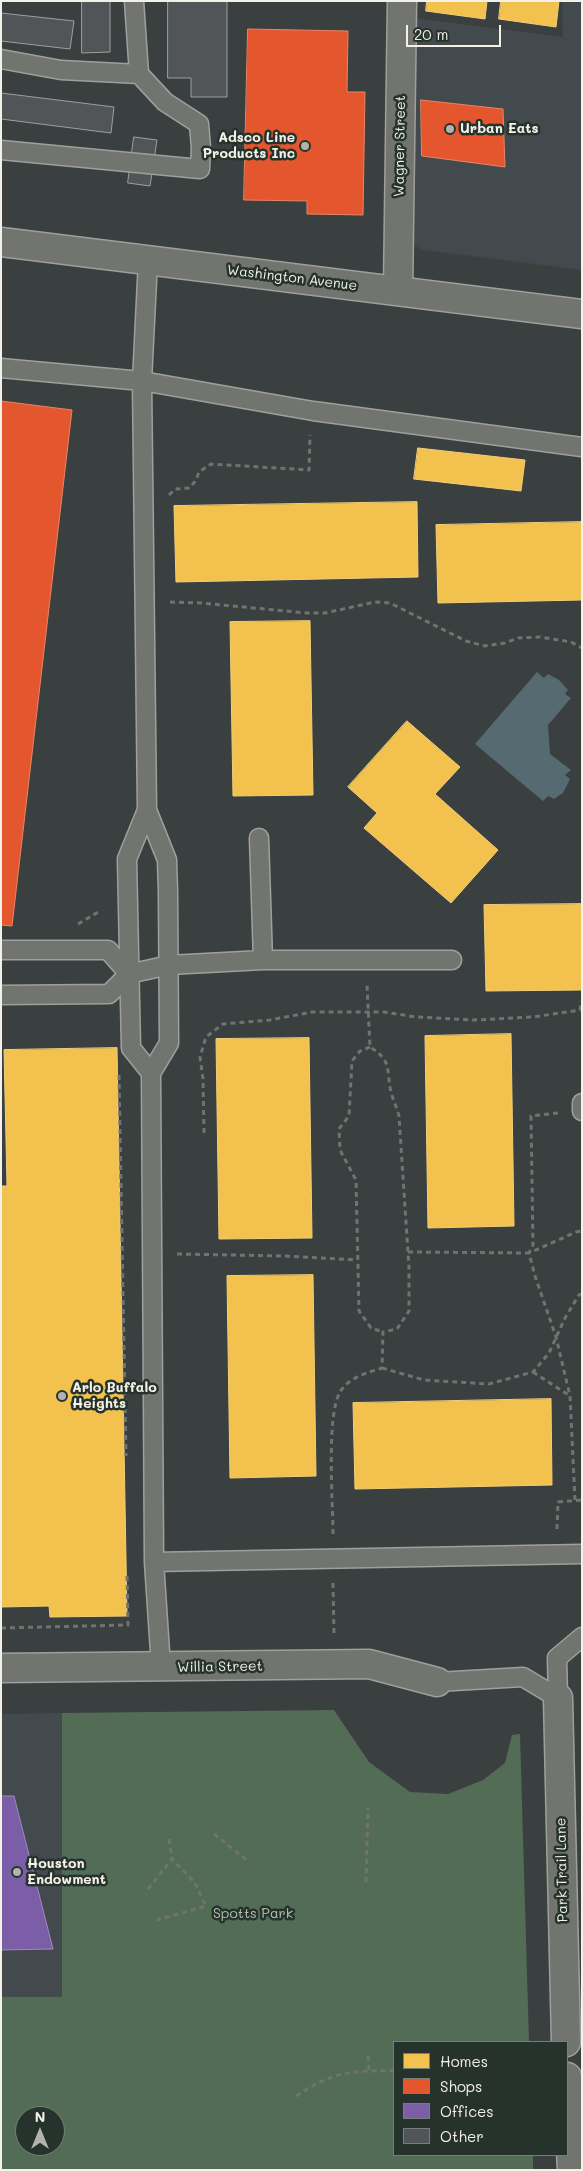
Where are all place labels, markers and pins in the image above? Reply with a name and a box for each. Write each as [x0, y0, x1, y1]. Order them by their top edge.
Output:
place label: Urban Eats [460, 121, 539, 137]
marker: Urban Eats [444, 123, 456, 135]
place label: Adsco Line Products Inc [203, 130, 295, 162]
marker: Adsco Line Products Inc [299, 140, 311, 152]
place label: Arlo Buffalo Heights [72, 1380, 157, 1412]
marker: Arlo Buffalo Heights [56, 1390, 68, 1402]
place label: Houston Endowment [27, 1856, 106, 1888]
marker: Houston Endowment [11, 1866, 23, 1878]

